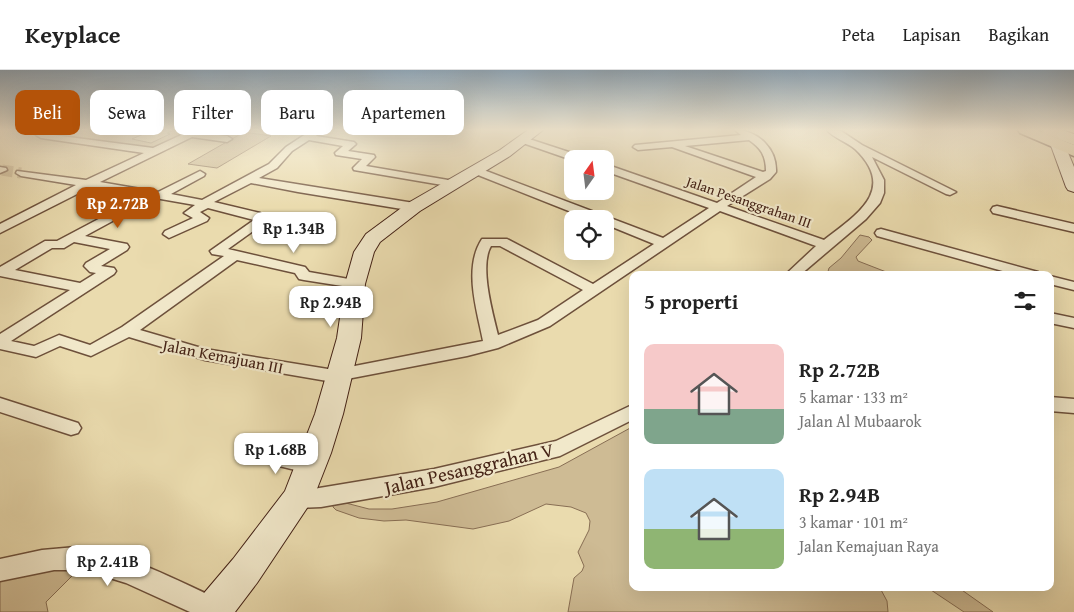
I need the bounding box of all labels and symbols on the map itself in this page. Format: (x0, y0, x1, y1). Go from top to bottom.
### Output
north arrow (564, 150, 614, 200)
street label: Jalan Pesanggrahan III (682, 171, 814, 233)
pin: Rp 2.72B (66, 186, 170, 229)
pin: Rp 1.34B (242, 212, 346, 254)
pin: Rp 2.94B (279, 286, 383, 328)
street label: Jalan Kemajuan III (159, 332, 286, 379)
pin: Rp 1.68B (224, 432, 328, 475)
street label: Jalan Pesanggrahan V (380, 435, 557, 502)
pin: Rp 2.41B (56, 544, 160, 587)

